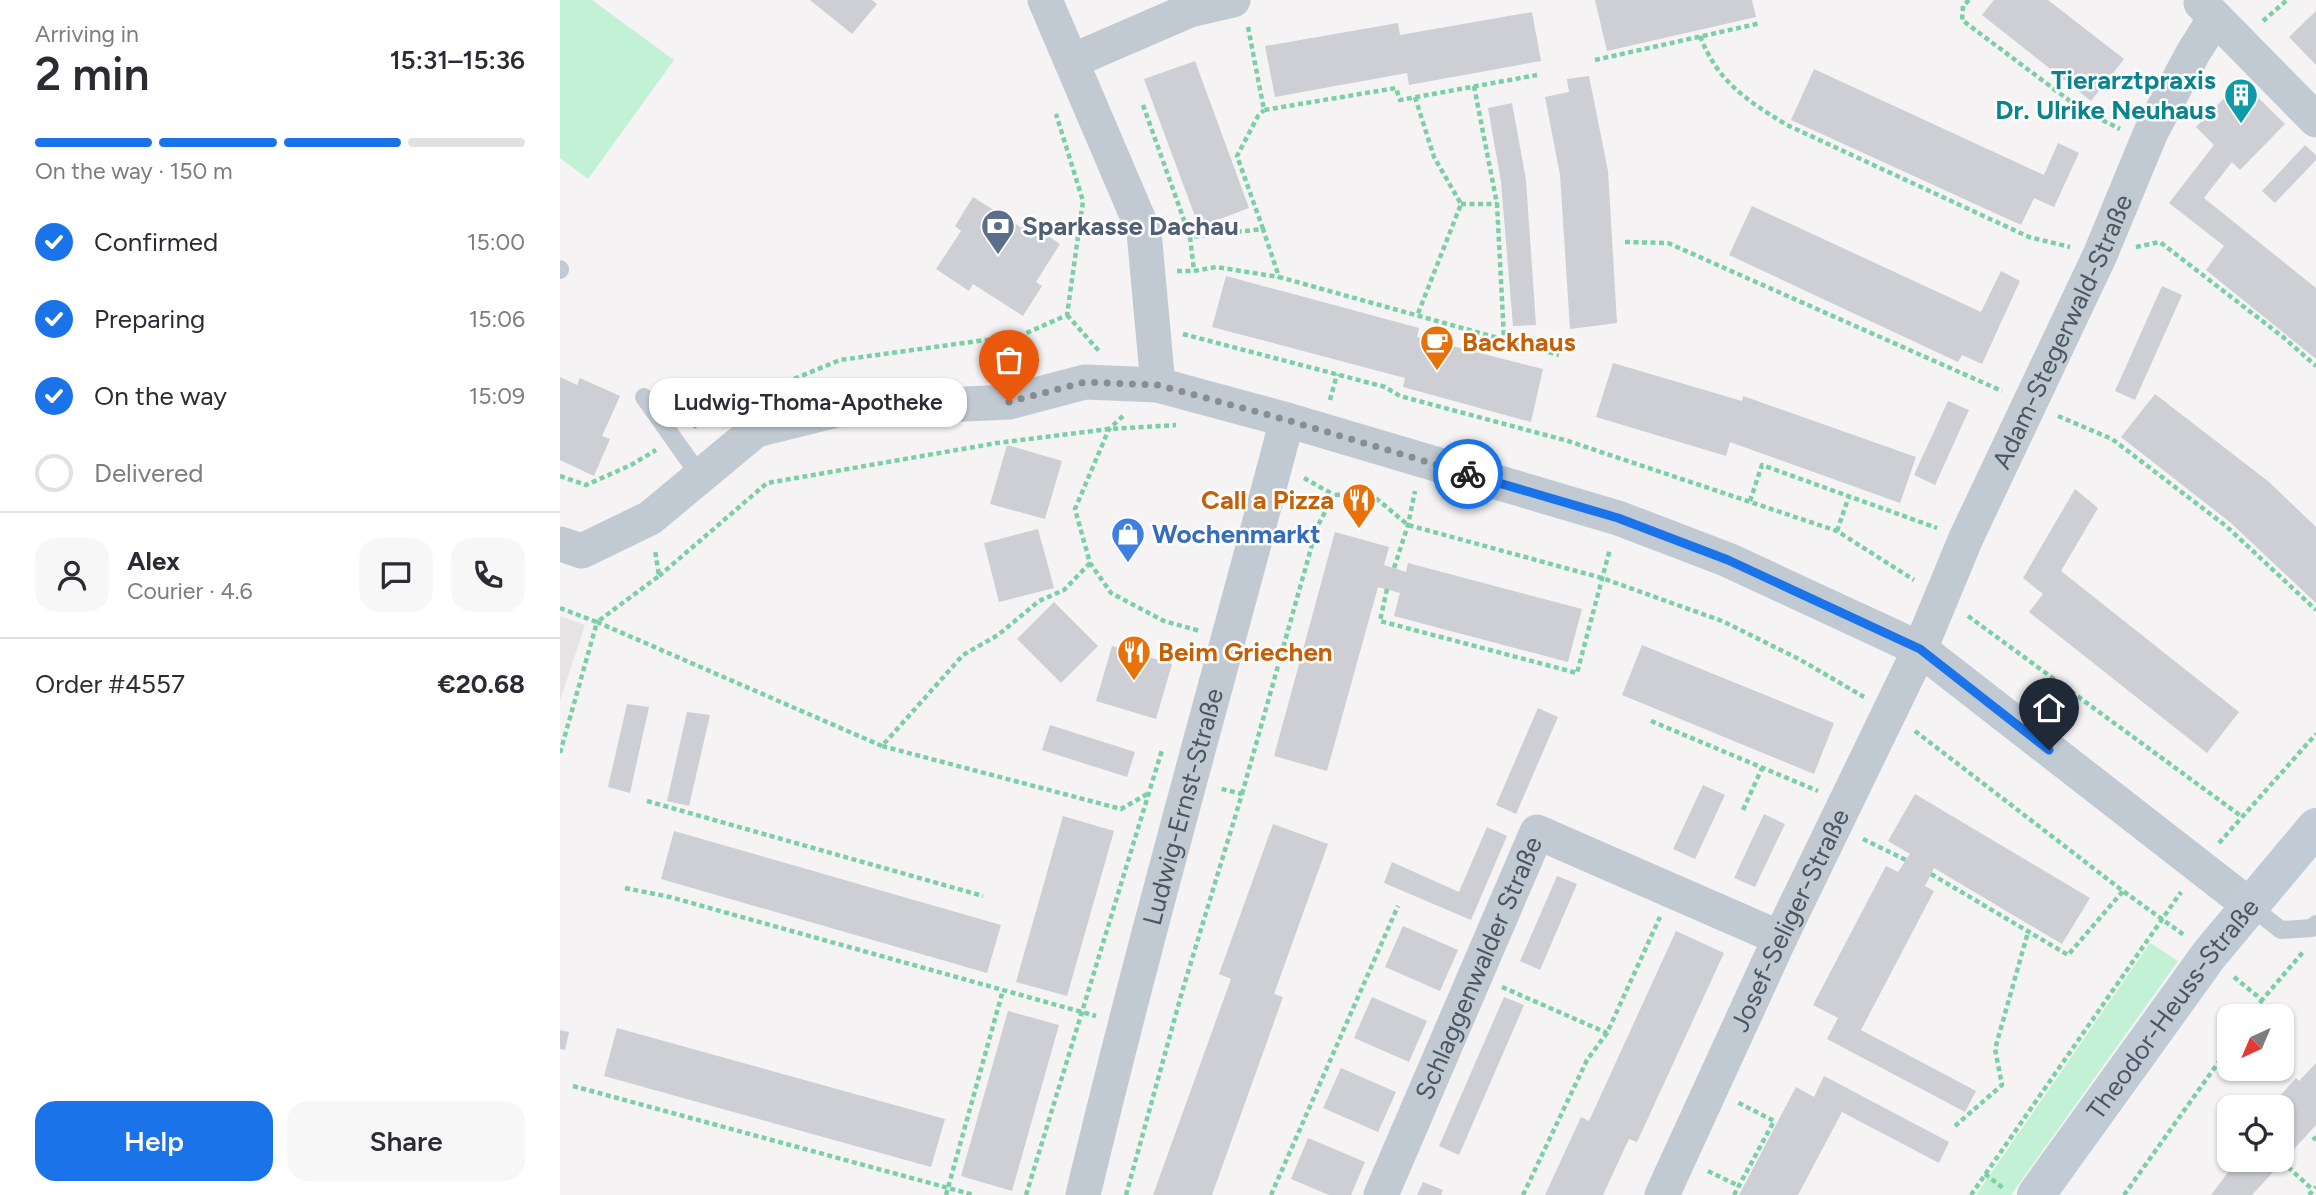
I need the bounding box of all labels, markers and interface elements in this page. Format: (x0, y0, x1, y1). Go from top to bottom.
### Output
text: Arriving in (35, 20, 139, 48)
text: 15:31–15:36 (390, 44, 525, 76)
text: 2 min (35, 46, 150, 102)
place label: Tierarztpraxis Dr. Ulrike Neuhaus (1995, 64, 2216, 126)
building icon: Tierarztpraxis Dr. Ulrike Neuhaus (2222, 76, 2260, 125)
text: On the way · 150 m (35, 157, 232, 185)
street label: Adam-Stegerwald-Straße (1985, 189, 2139, 474)
bank icon: Sparkasse Dachau (979, 207, 1017, 256)
place label: Sparkasse Dachau (1022, 210, 1239, 242)
icon: check (35, 223, 73, 261)
text: Confirmed (94, 226, 218, 258)
text: 15:00 (467, 228, 525, 256)
icon: check (35, 300, 73, 338)
text: Preparing (94, 303, 205, 335)
text: 15:06 (469, 305, 525, 333)
cafe icon: Backhaus (1418, 323, 1456, 372)
place label: Backhaus (1462, 326, 1576, 358)
pin (979, 330, 1039, 402)
icon: bag (990, 341, 1028, 379)
icon: check (35, 377, 73, 415)
callout: Ludwig-Thoma-Apotheke (648, 378, 967, 426)
text: On the way (94, 380, 227, 412)
text: 15:09 (469, 382, 525, 410)
text: Ludwig-Thoma-Apotheke (673, 388, 943, 416)
courier (1433, 439, 1503, 509)
icon: bike (1449, 455, 1487, 493)
text: Delivered (94, 457, 203, 489)
restaurant icon: Call a Pizza (1340, 481, 1378, 530)
place label: Call a Pizza (1201, 484, 1334, 516)
shop icon: Wochenmarkt (1109, 515, 1147, 564)
place label: Wochenmarkt (1152, 518, 1321, 550)
button: person (35, 538, 109, 612)
button: chat (359, 538, 433, 612)
button: phone (451, 538, 525, 612)
text: Alex (127, 545, 180, 577)
text: Courier · 4.6 (127, 577, 253, 605)
restaurant icon: Beim Griechen (1115, 633, 1153, 682)
place label: Beim Griechen (1158, 636, 1333, 668)
text: Order #4557 (35, 668, 185, 700)
text: €20.68 (438, 668, 525, 700)
pin (2019, 678, 2079, 750)
street label: Ludwig-Ernst-Straße (1136, 685, 1230, 929)
icon: home (2030, 689, 2068, 727)
street label: Josef-Seliger-Straße (1723, 803, 1856, 1037)
street label: Schlaggenwalder Straße (1408, 832, 1549, 1104)
street label: Theodor-Heuss-Straße (2080, 892, 2266, 1126)
north arrow (2217, 1004, 2294, 1082)
map controls (2217, 1004, 2294, 1172)
button: locate (2217, 1095, 2294, 1172)
button: Help (35, 1101, 273, 1181)
button: Share (287, 1101, 525, 1181)

